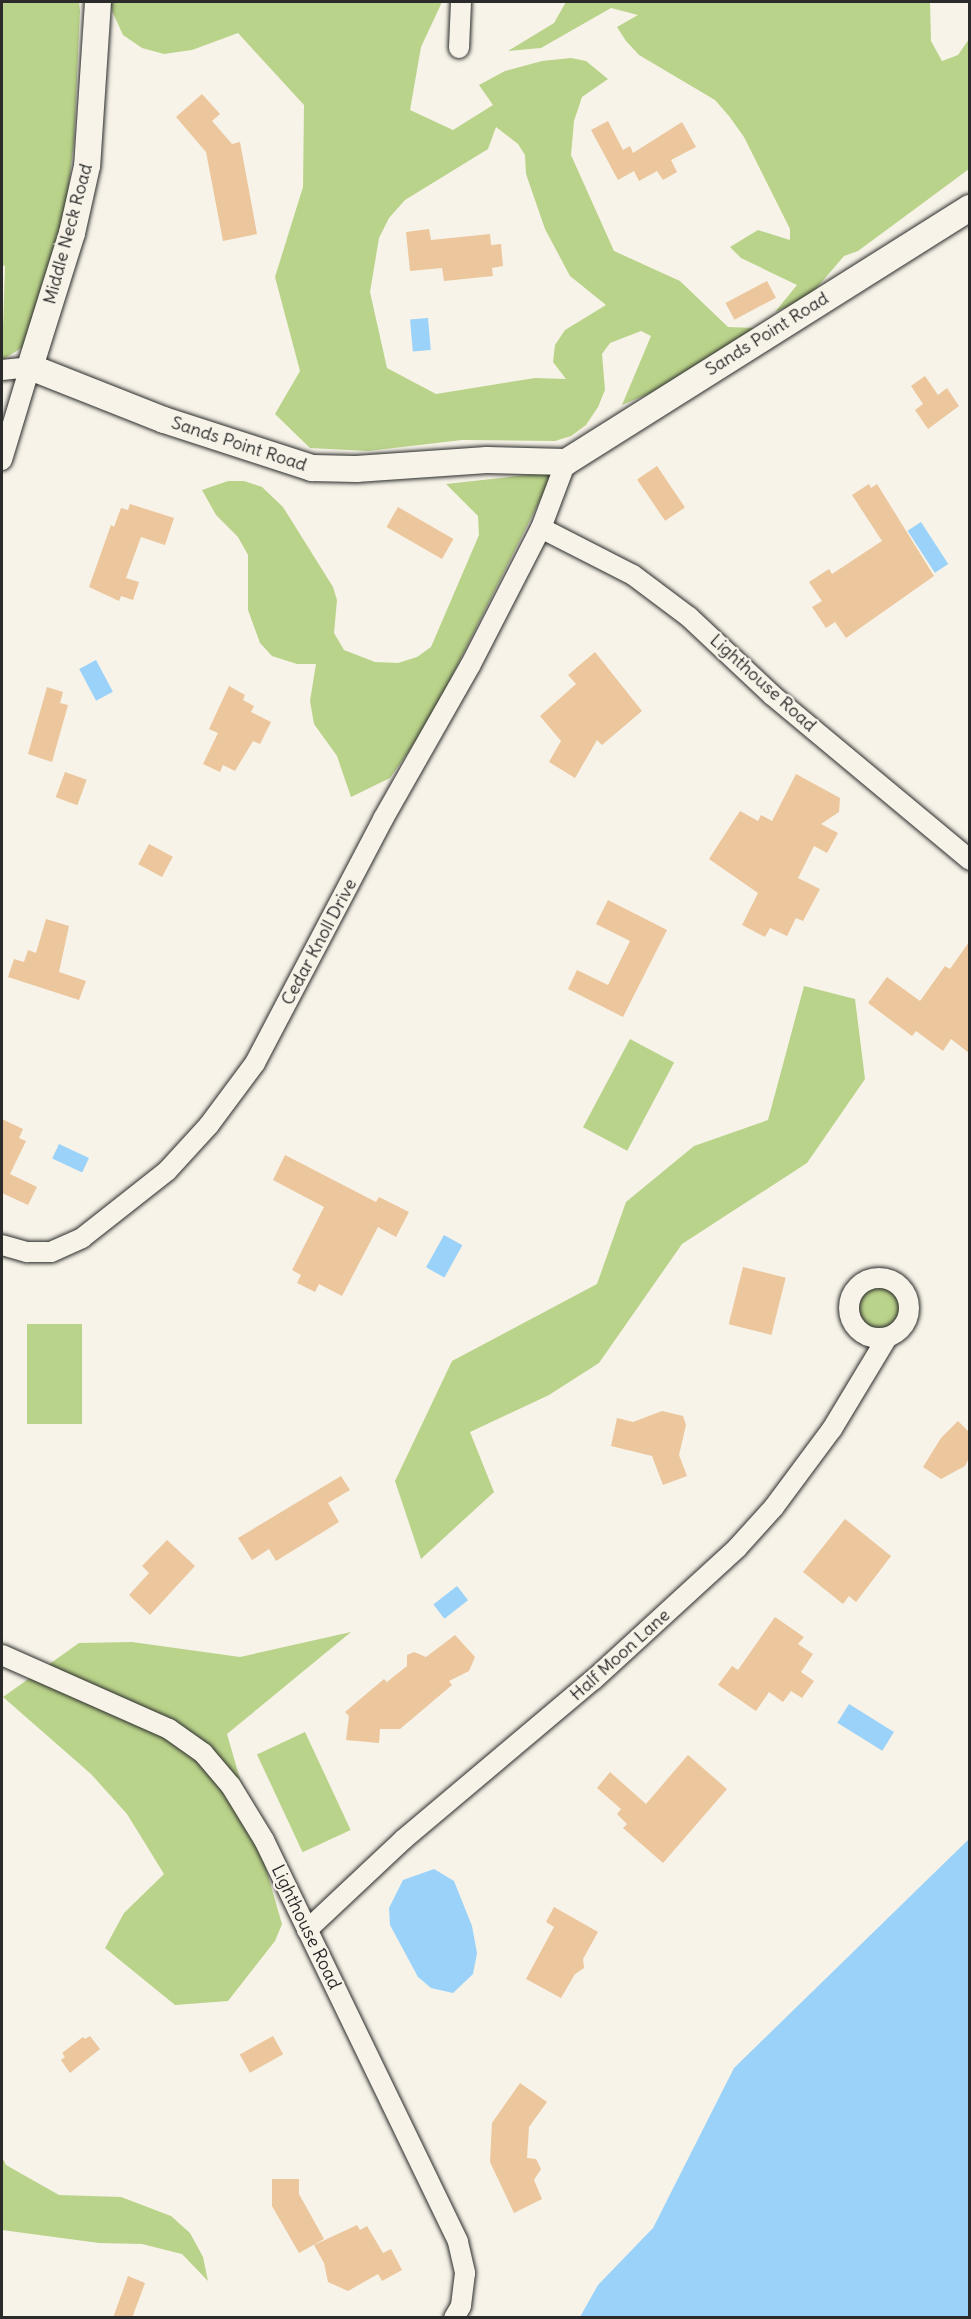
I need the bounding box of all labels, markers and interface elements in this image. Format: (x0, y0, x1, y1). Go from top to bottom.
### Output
street label: Middle Neck Road (39, 161, 97, 307)
street label: Sands Point Road (701, 287, 833, 381)
street label: Sands Point Road (169, 412, 309, 476)
street label: Lighthouse Road (705, 630, 821, 736)
street label: Cedar Knoll Drive (277, 875, 361, 1009)
street label: Half Moon Lane (566, 1605, 674, 1705)
street label: Lighthouse Road (267, 1861, 345, 1993)

